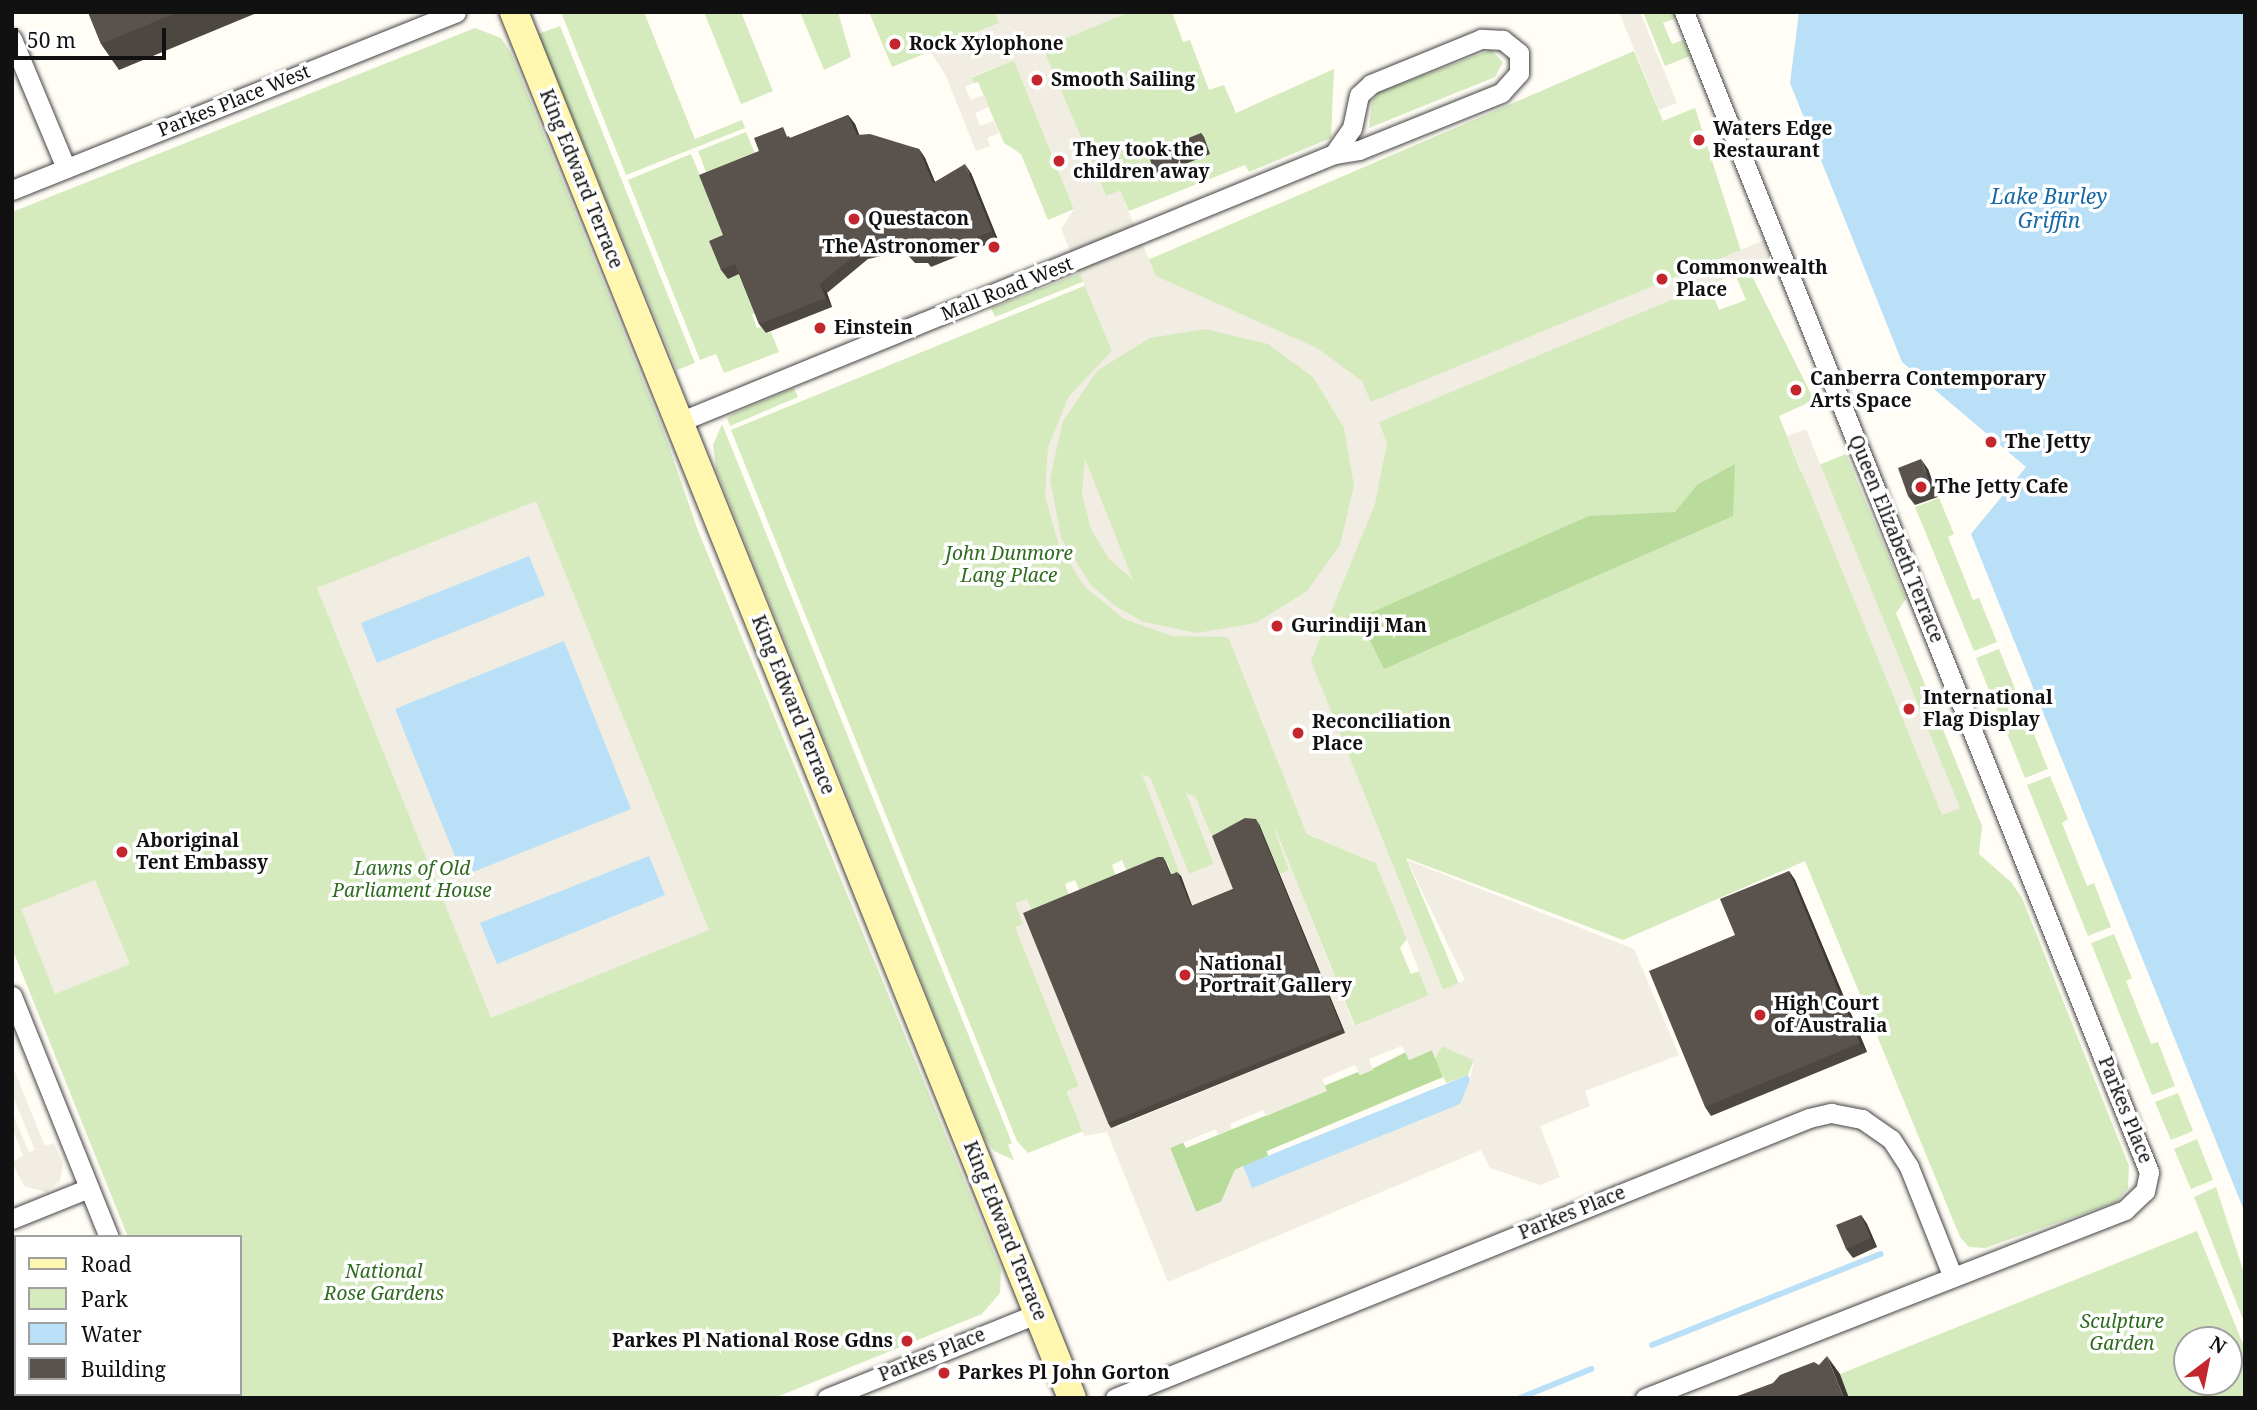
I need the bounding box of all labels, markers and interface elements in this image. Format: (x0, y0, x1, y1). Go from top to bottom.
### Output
scale bar (18, 14, 170, 58)
text: 50 m (27, 26, 76, 54)
place label: Rock Xylophone (909, 33, 1064, 55)
marker: Rock Xylophone (887, 36, 903, 52)
street label: Parkes Place West (155, 60, 313, 142)
place label: Smooth Sailing (1051, 69, 1195, 91)
marker: Smooth Sailing (1029, 72, 1045, 88)
street label: King Edward Terrace (535, 86, 627, 272)
place label: Waters Edge Restaurant (1713, 118, 1832, 162)
marker: Waters Edge Restaurant (1691, 132, 1707, 148)
place label: They took the children away (1073, 139, 1209, 183)
marker: They took the children away (1051, 153, 1067, 169)
water label: Lake Burley Griffin (1991, 183, 2107, 233)
place label: Questacon (868, 208, 969, 230)
marker: Questacon (846, 211, 862, 227)
place label: The Astronomer (822, 236, 980, 258)
marker: The Astronomer (986, 239, 1002, 255)
street label: Mall Road West (938, 252, 1076, 326)
place label: Commonwealth Place (1676, 257, 1828, 301)
marker: Commonwealth Place (1654, 271, 1670, 287)
place label: Einstein (834, 317, 913, 339)
marker: Einstein (812, 320, 828, 336)
place label: Canberra Contemporary Arts Space (1810, 368, 2046, 412)
marker: Canberra Contemporary Arts Space (1788, 382, 1804, 398)
place label: The Jetty (2005, 431, 2091, 453)
street label: Queen Elizabeth Terrace (1844, 432, 1948, 646)
marker: The Jetty (1983, 434, 1999, 450)
place label: The Jetty Cafe (1935, 476, 2068, 498)
marker: The Jetty Cafe (1913, 479, 1929, 495)
park label: John Dunmore Lang Place (945, 543, 1073, 587)
street label: King Edward Terrace (747, 612, 839, 798)
place label: Gurindiji Man (1291, 615, 1427, 637)
marker: Gurindiji Man (1269, 618, 1285, 634)
place label: International Flag Display (1923, 687, 2053, 731)
marker: International Flag Display (1901, 701, 1917, 717)
place label: Reconciliation Place (1312, 711, 1451, 755)
marker: Reconciliation Place (1290, 725, 1306, 741)
place label: Aboriginal Tent Embassy (136, 830, 268, 874)
marker: Aboriginal Tent Embassy (114, 844, 130, 860)
park label: Lawns of Old Parliament House (332, 858, 492, 902)
place label: National Portrait Gallery (1199, 953, 1352, 997)
marker: National Portrait Gallery (1177, 967, 1193, 983)
place label: High Court of Australia (1774, 993, 1888, 1037)
marker: High Court of Australia (1752, 1007, 1768, 1023)
street label: Parkes Place (2093, 1053, 2157, 1167)
street label: King Edward Terrace (959, 1138, 1051, 1324)
street label: Parkes Place (1515, 1181, 1629, 1245)
legend (14, 1235, 242, 1396)
text: Road (81, 1250, 132, 1278)
park label: National Rose Gardens (324, 1261, 444, 1305)
text: Park (81, 1285, 128, 1313)
park label: Sculpture Garden (2080, 1311, 2164, 1355)
text: Water (81, 1320, 142, 1348)
street label: Parkes Place (875, 1323, 989, 1387)
north arrow (2173, 1326, 2243, 1396)
place label: Parkes Pl National Rose Gdns (612, 1330, 893, 1352)
text: N (2205, 1330, 2231, 1360)
marker: Parkes Pl National Rose Gdns (899, 1333, 915, 1349)
text: Building (81, 1355, 166, 1383)
place label: Parkes Pl John Gorton (958, 1362, 1170, 1384)
marker: Parkes Pl John Gorton (936, 1365, 952, 1381)

